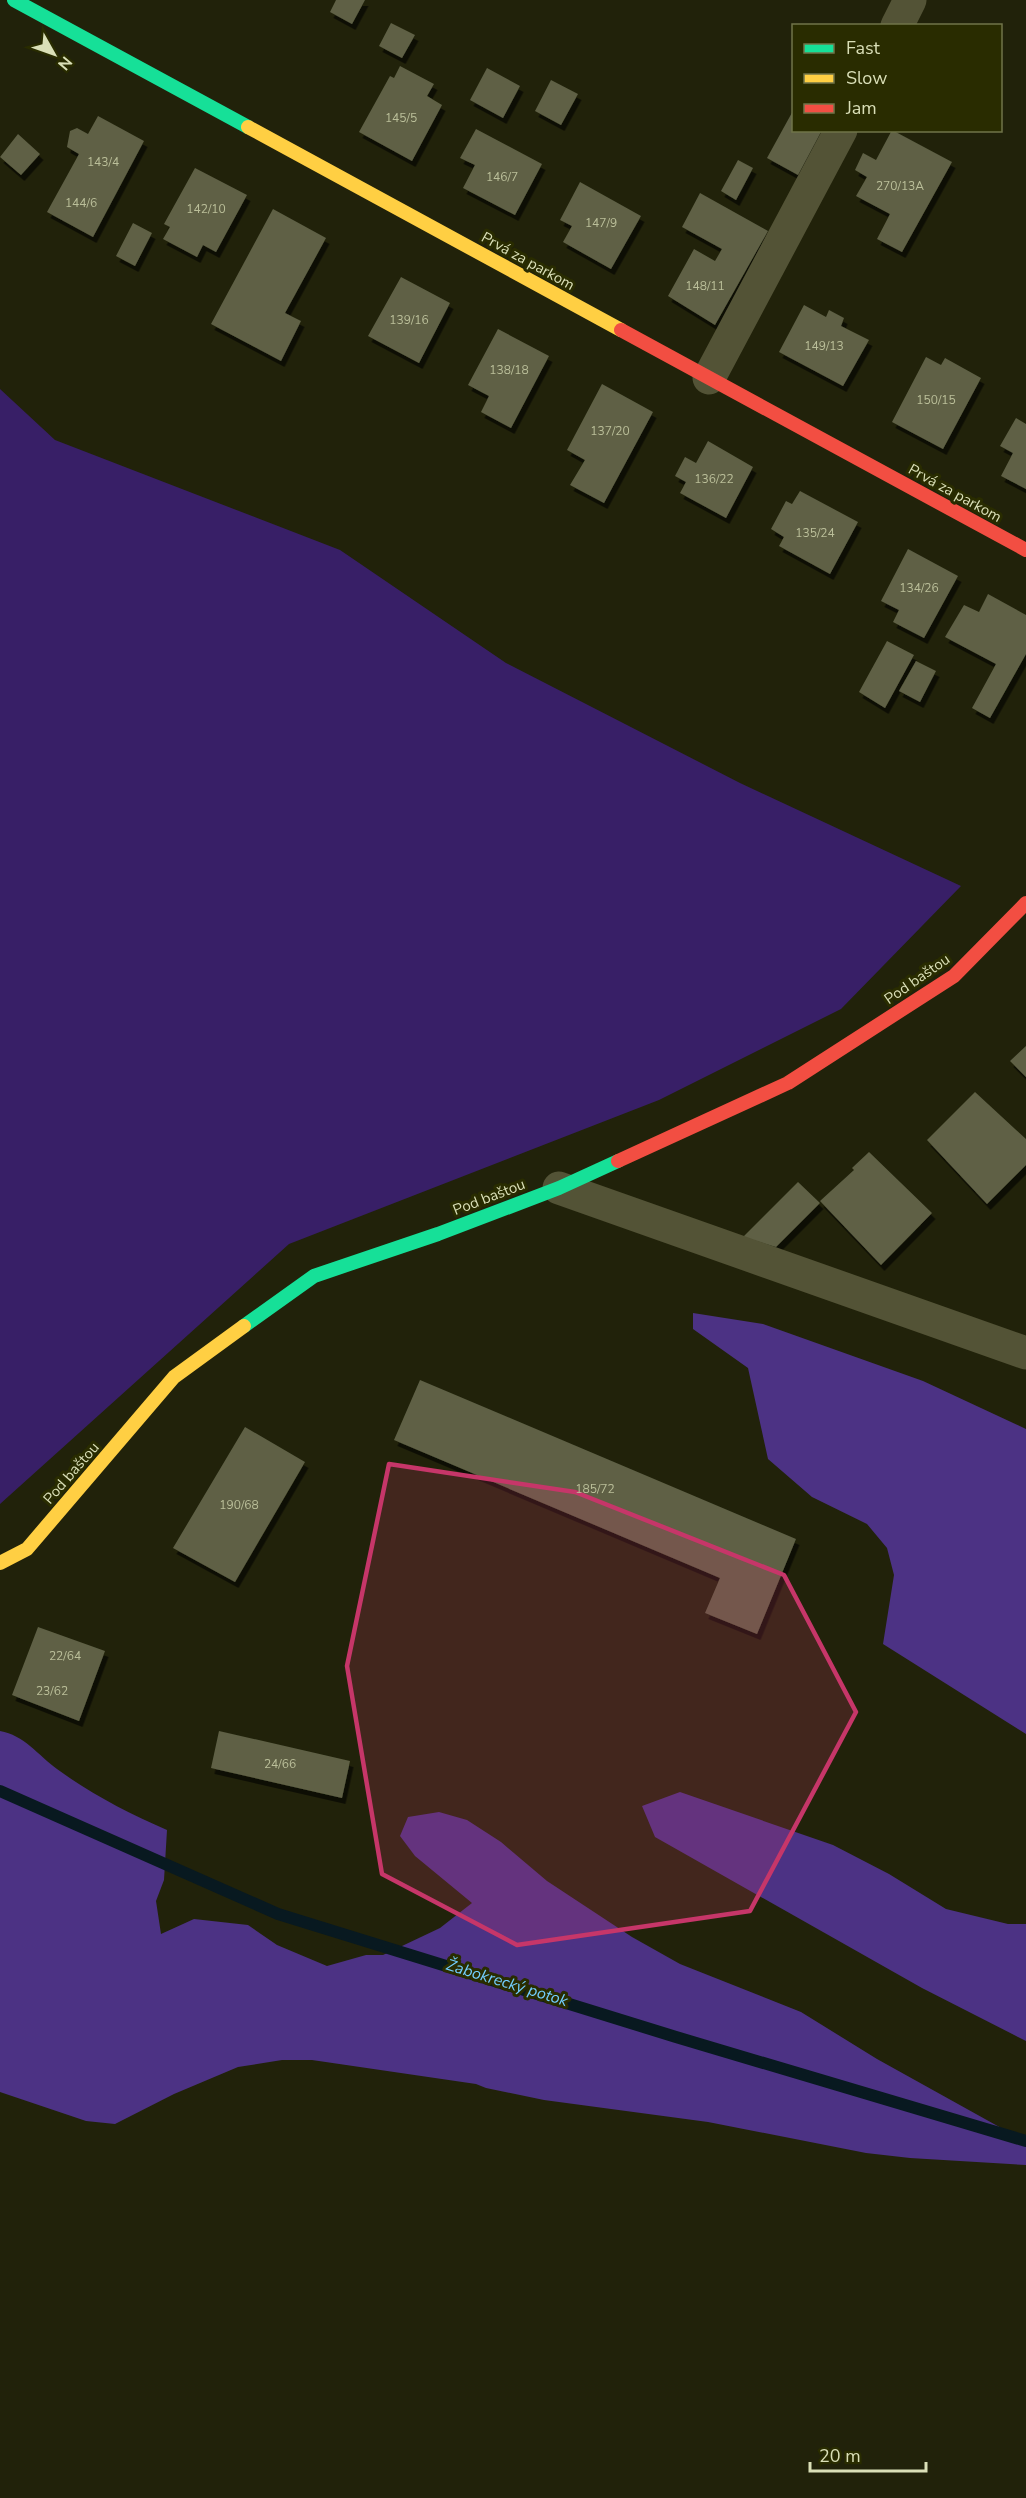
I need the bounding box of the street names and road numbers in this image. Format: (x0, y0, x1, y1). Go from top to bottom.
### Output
street label: Prvá za parkom (478, 227, 578, 295)
street label: Prvá za parkom (905, 459, 1005, 527)
street label: Pod baštou (880, 949, 954, 1009)
street label: Pod baštou (450, 1174, 528, 1220)
street label: Pod baštou (39, 1438, 103, 1508)

